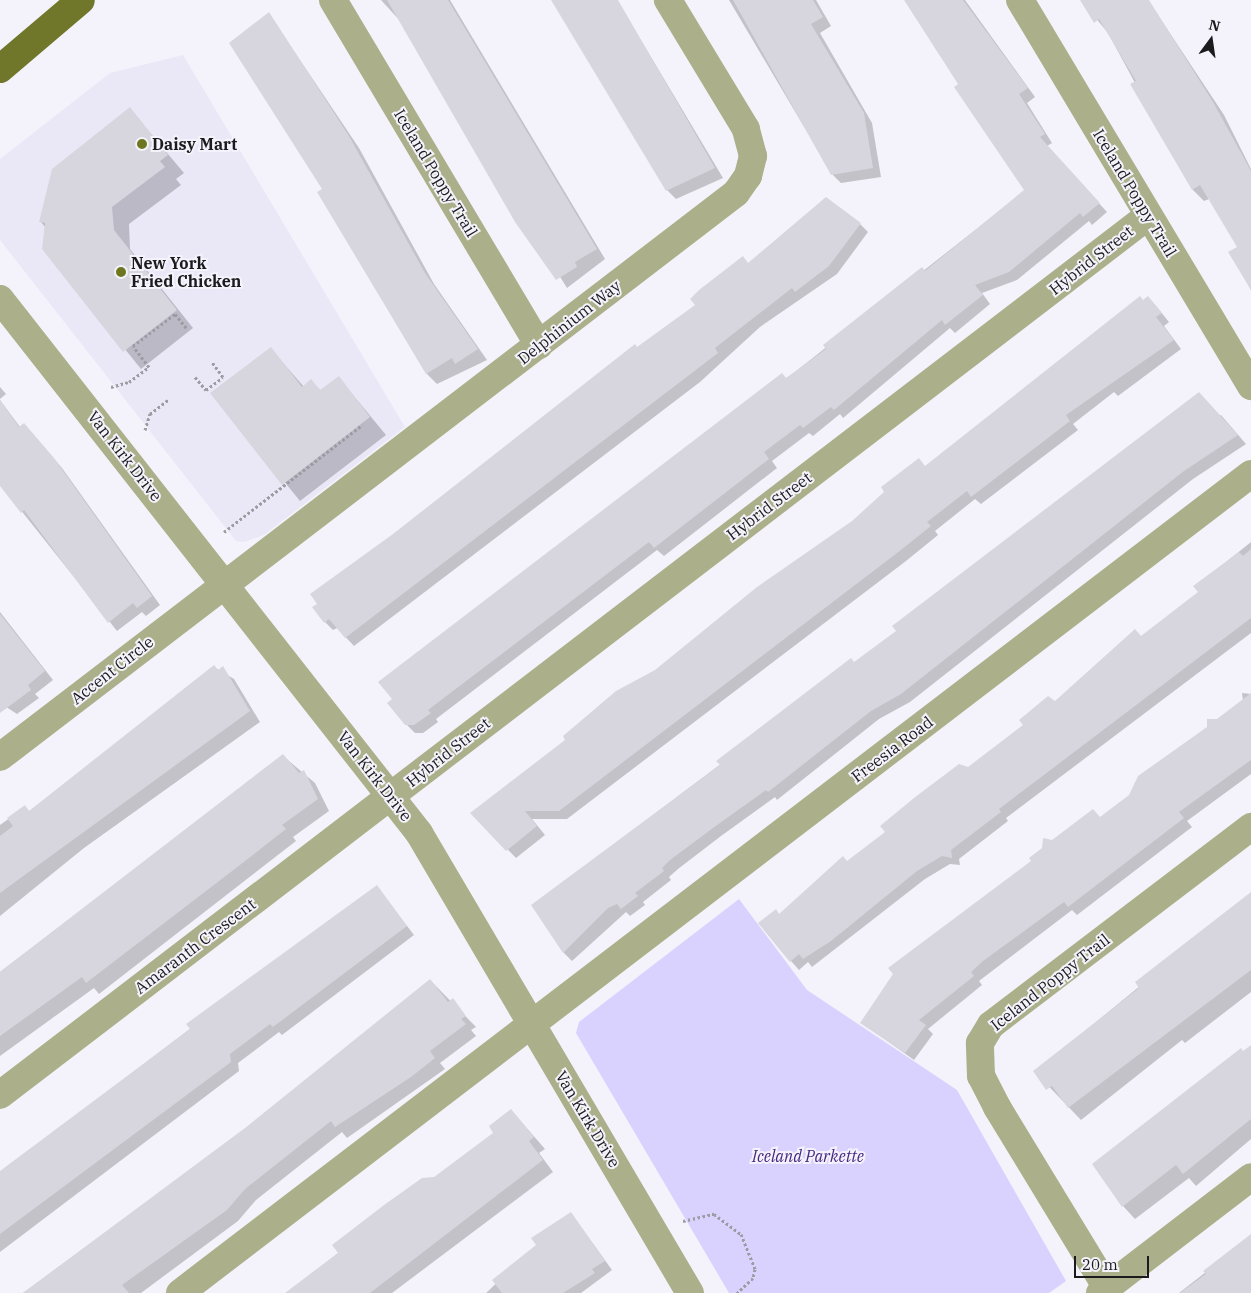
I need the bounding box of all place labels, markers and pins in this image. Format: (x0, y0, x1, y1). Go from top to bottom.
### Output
place label: Daisy Mart (152, 134, 237, 154)
marker: Daisy Mart (136, 138, 148, 150)
place label: New York Fried Chicken (131, 253, 241, 291)
marker: New York Fried Chicken (115, 266, 127, 278)

